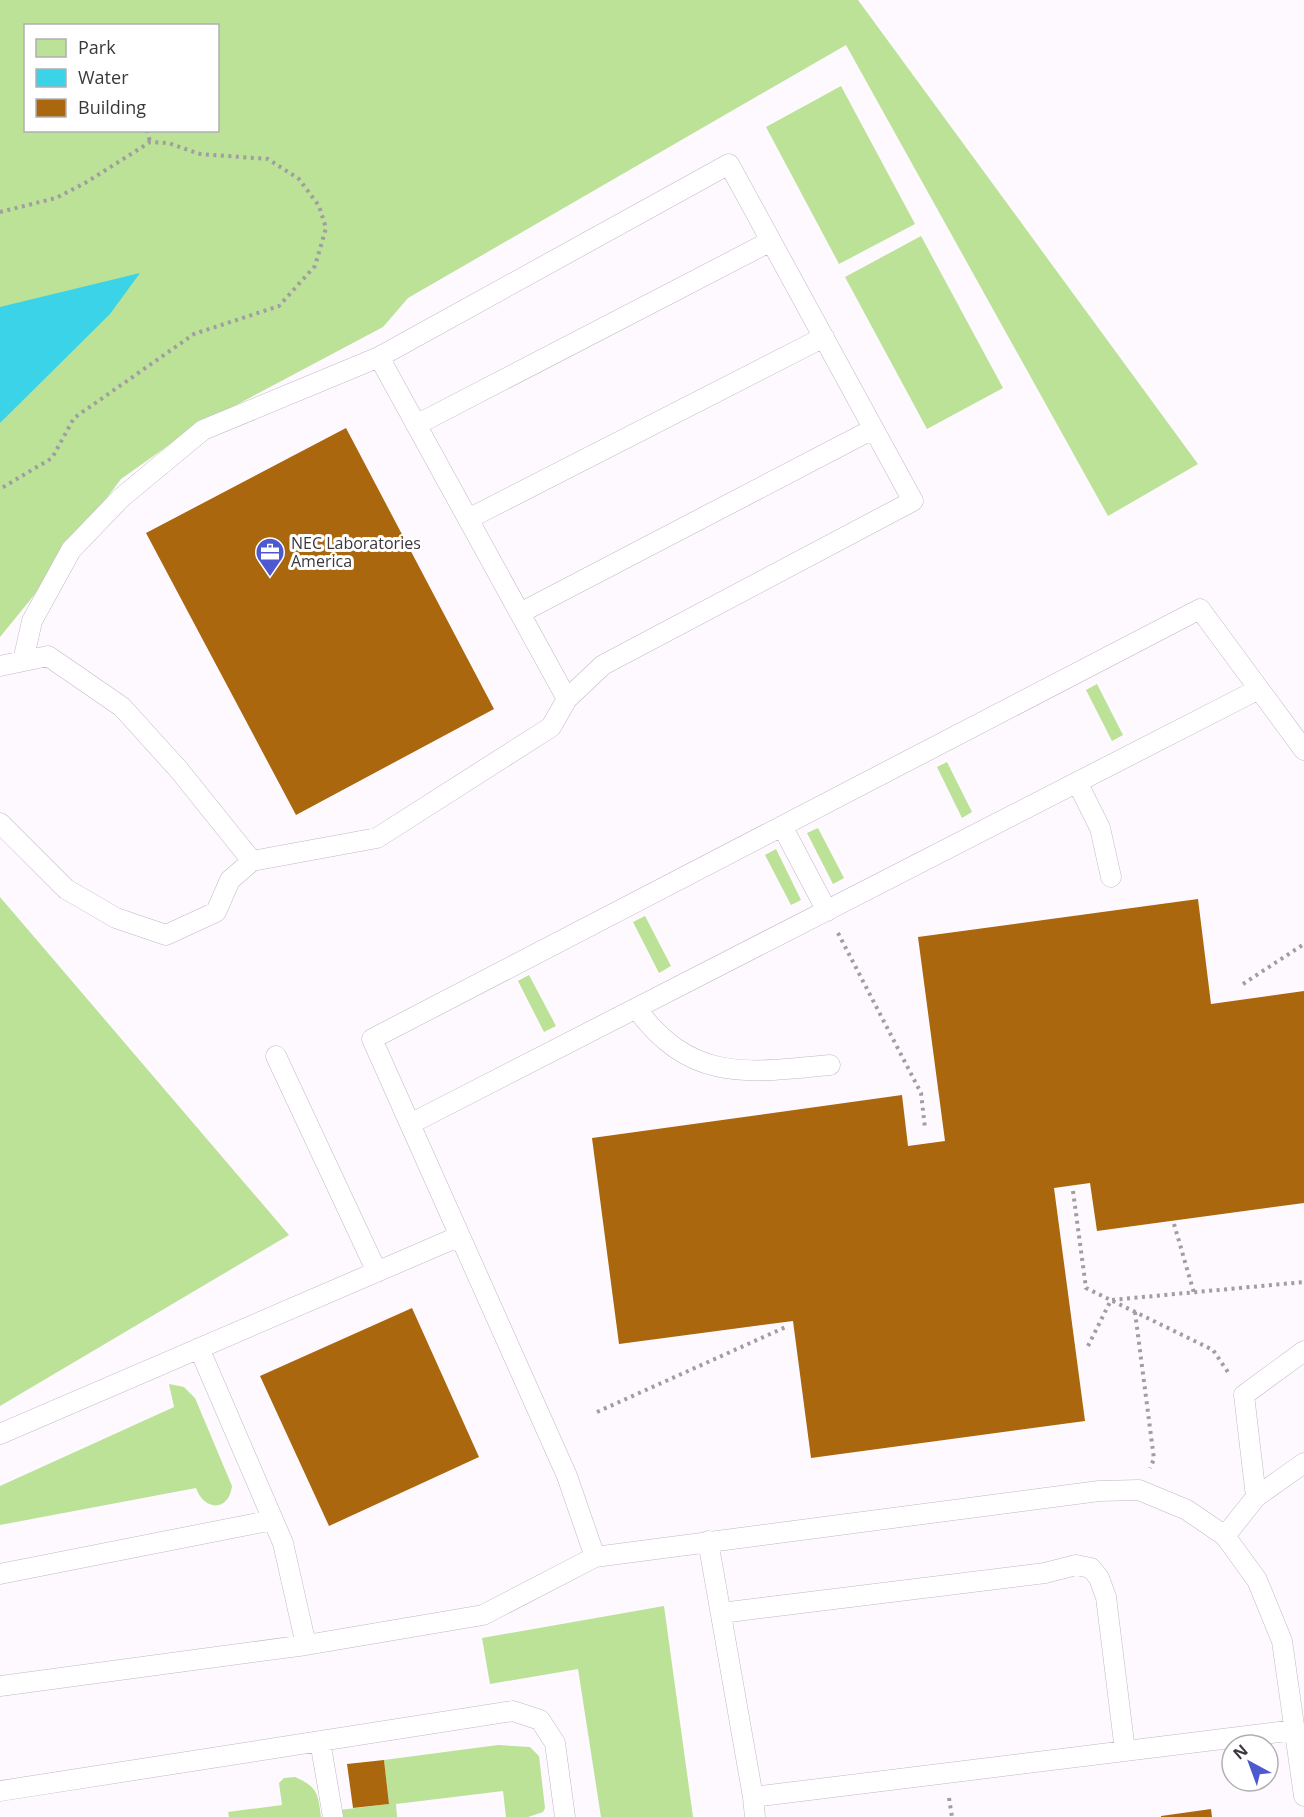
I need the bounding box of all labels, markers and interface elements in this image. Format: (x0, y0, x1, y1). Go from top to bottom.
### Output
legend (24, 24, 219, 132)
text: Park (78, 35, 116, 59)
text: Water (78, 65, 129, 89)
text: Building (78, 95, 146, 119)
place label: NEC Laboratories America (291, 532, 421, 572)
office icon: NEC Laboratories America (254, 536, 286, 578)
north arrow (1220, 1733, 1280, 1793)
text: N (1228, 1739, 1252, 1764)

